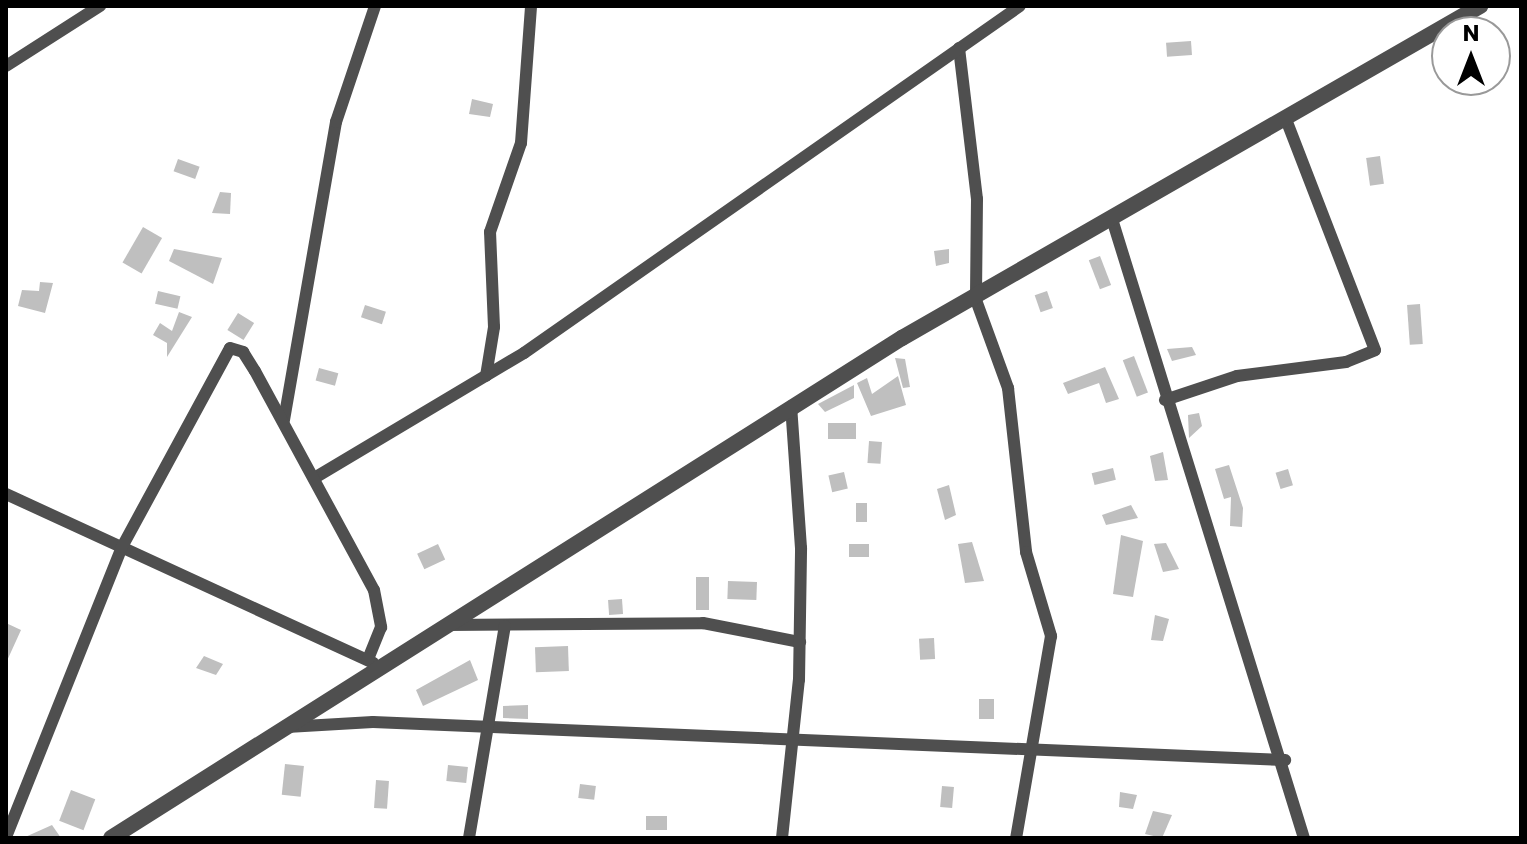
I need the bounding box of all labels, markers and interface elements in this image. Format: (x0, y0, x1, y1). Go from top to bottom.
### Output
north arrow (1431, 16, 1511, 96)
text: N (1463, 18, 1479, 49)

